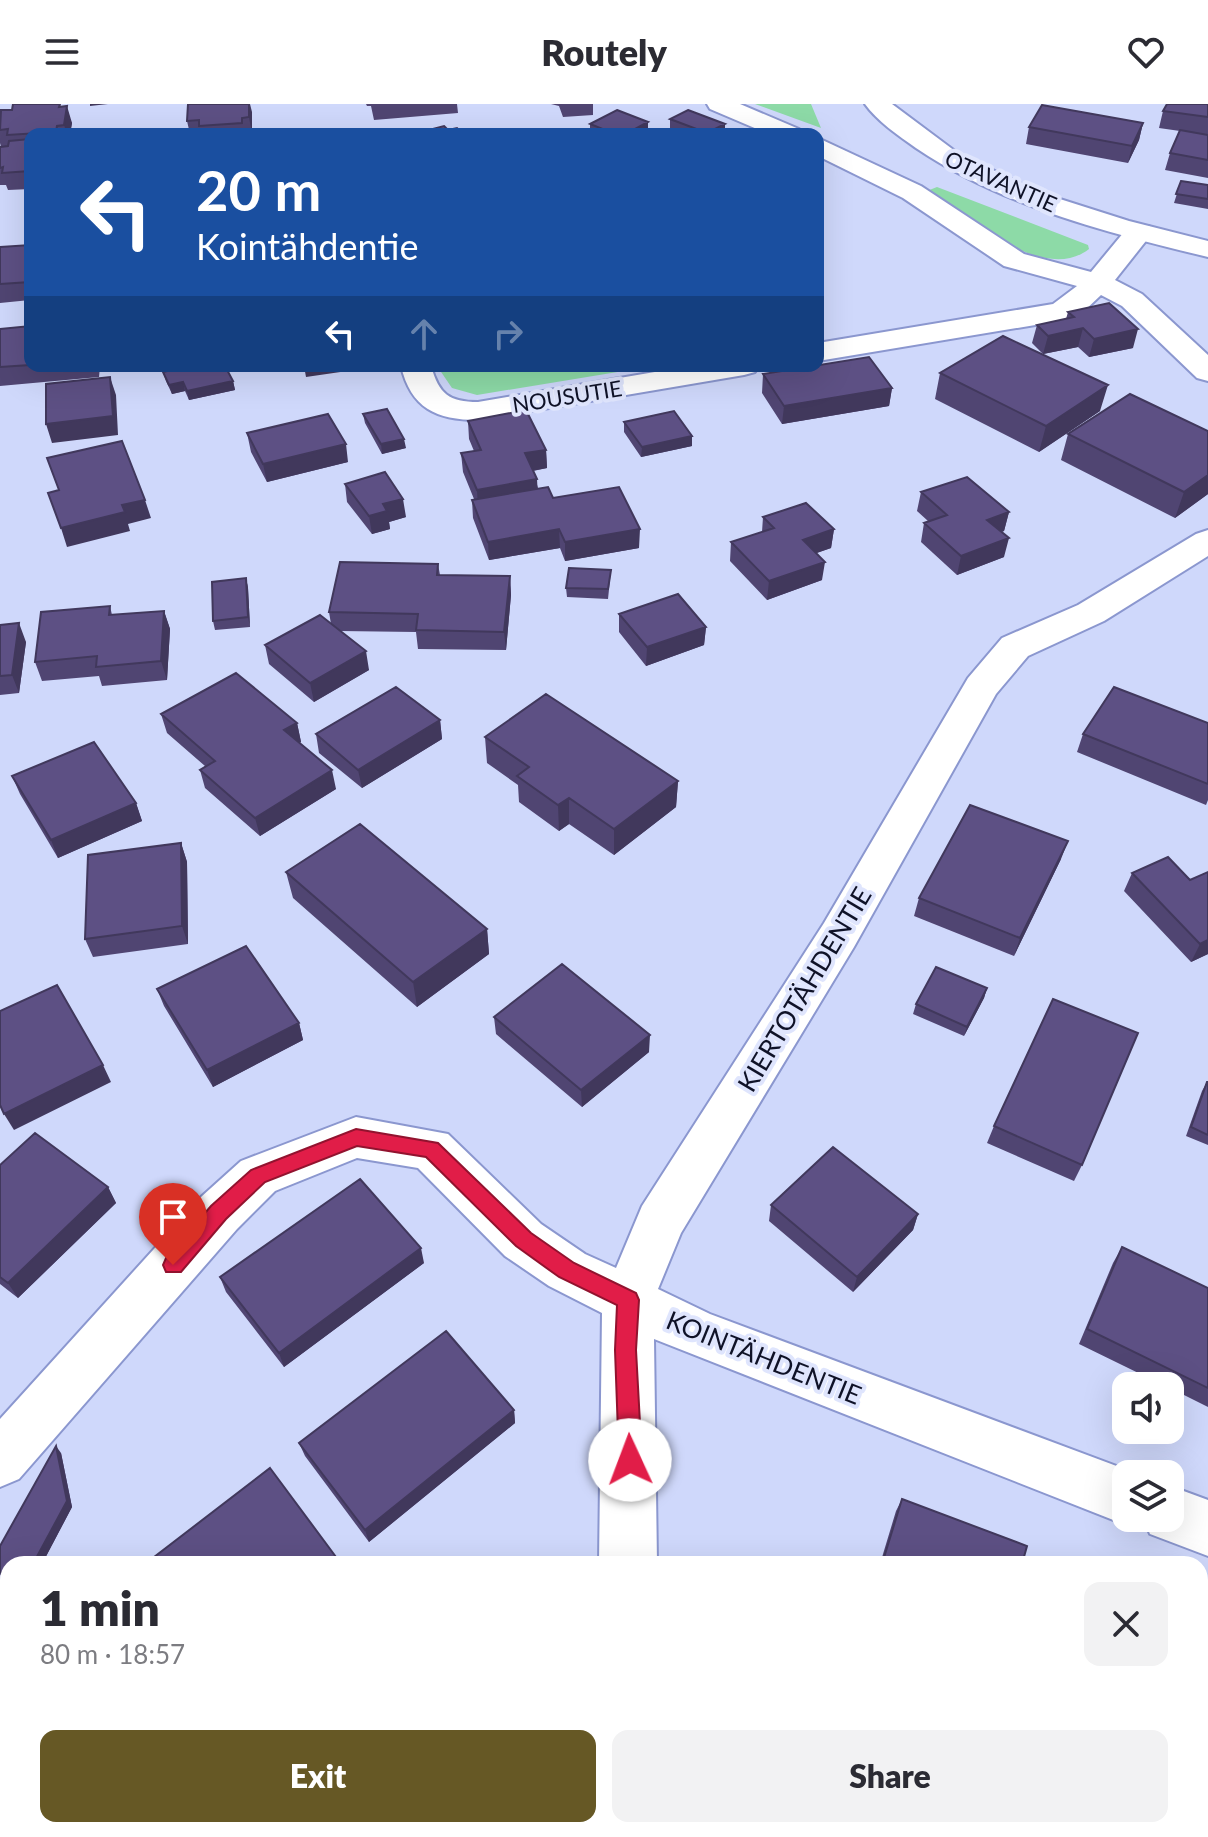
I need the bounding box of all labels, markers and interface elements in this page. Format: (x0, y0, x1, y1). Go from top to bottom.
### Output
icon: menu (40, 30, 84, 74)
text: Routely (541, 30, 667, 74)
icon: heart (1124, 30, 1168, 74)
street label: OTAVANTIE (941, 144, 1061, 218)
text: 20 m (196, 156, 321, 223)
icon: left (64, 160, 168, 264)
text: Kointähdentie (196, 224, 418, 268)
icon: left (318, 312, 362, 356)
icon: ahead (402, 312, 446, 356)
icon: right (486, 312, 530, 356)
street label: NOUSUTIE (510, 374, 624, 418)
street label: KIERTOTÄHDENTIE (730, 881, 878, 1097)
pin (139, 1183, 207, 1265)
icon: arrive (151, 1195, 195, 1239)
street label: KOINTÄHDENTIE (662, 1303, 866, 1411)
map controls (1112, 1372, 1184, 1532)
button: sound (1112, 1372, 1184, 1444)
position arrow (588, 1418, 672, 1502)
button: layers (1112, 1460, 1184, 1532)
text: 1 min (40, 1579, 160, 1636)
button: close (1084, 1582, 1168, 1666)
text: 80 m · 18:57 (40, 1638, 185, 1670)
button: Exit (40, 1730, 596, 1822)
button: Share (612, 1730, 1168, 1822)

